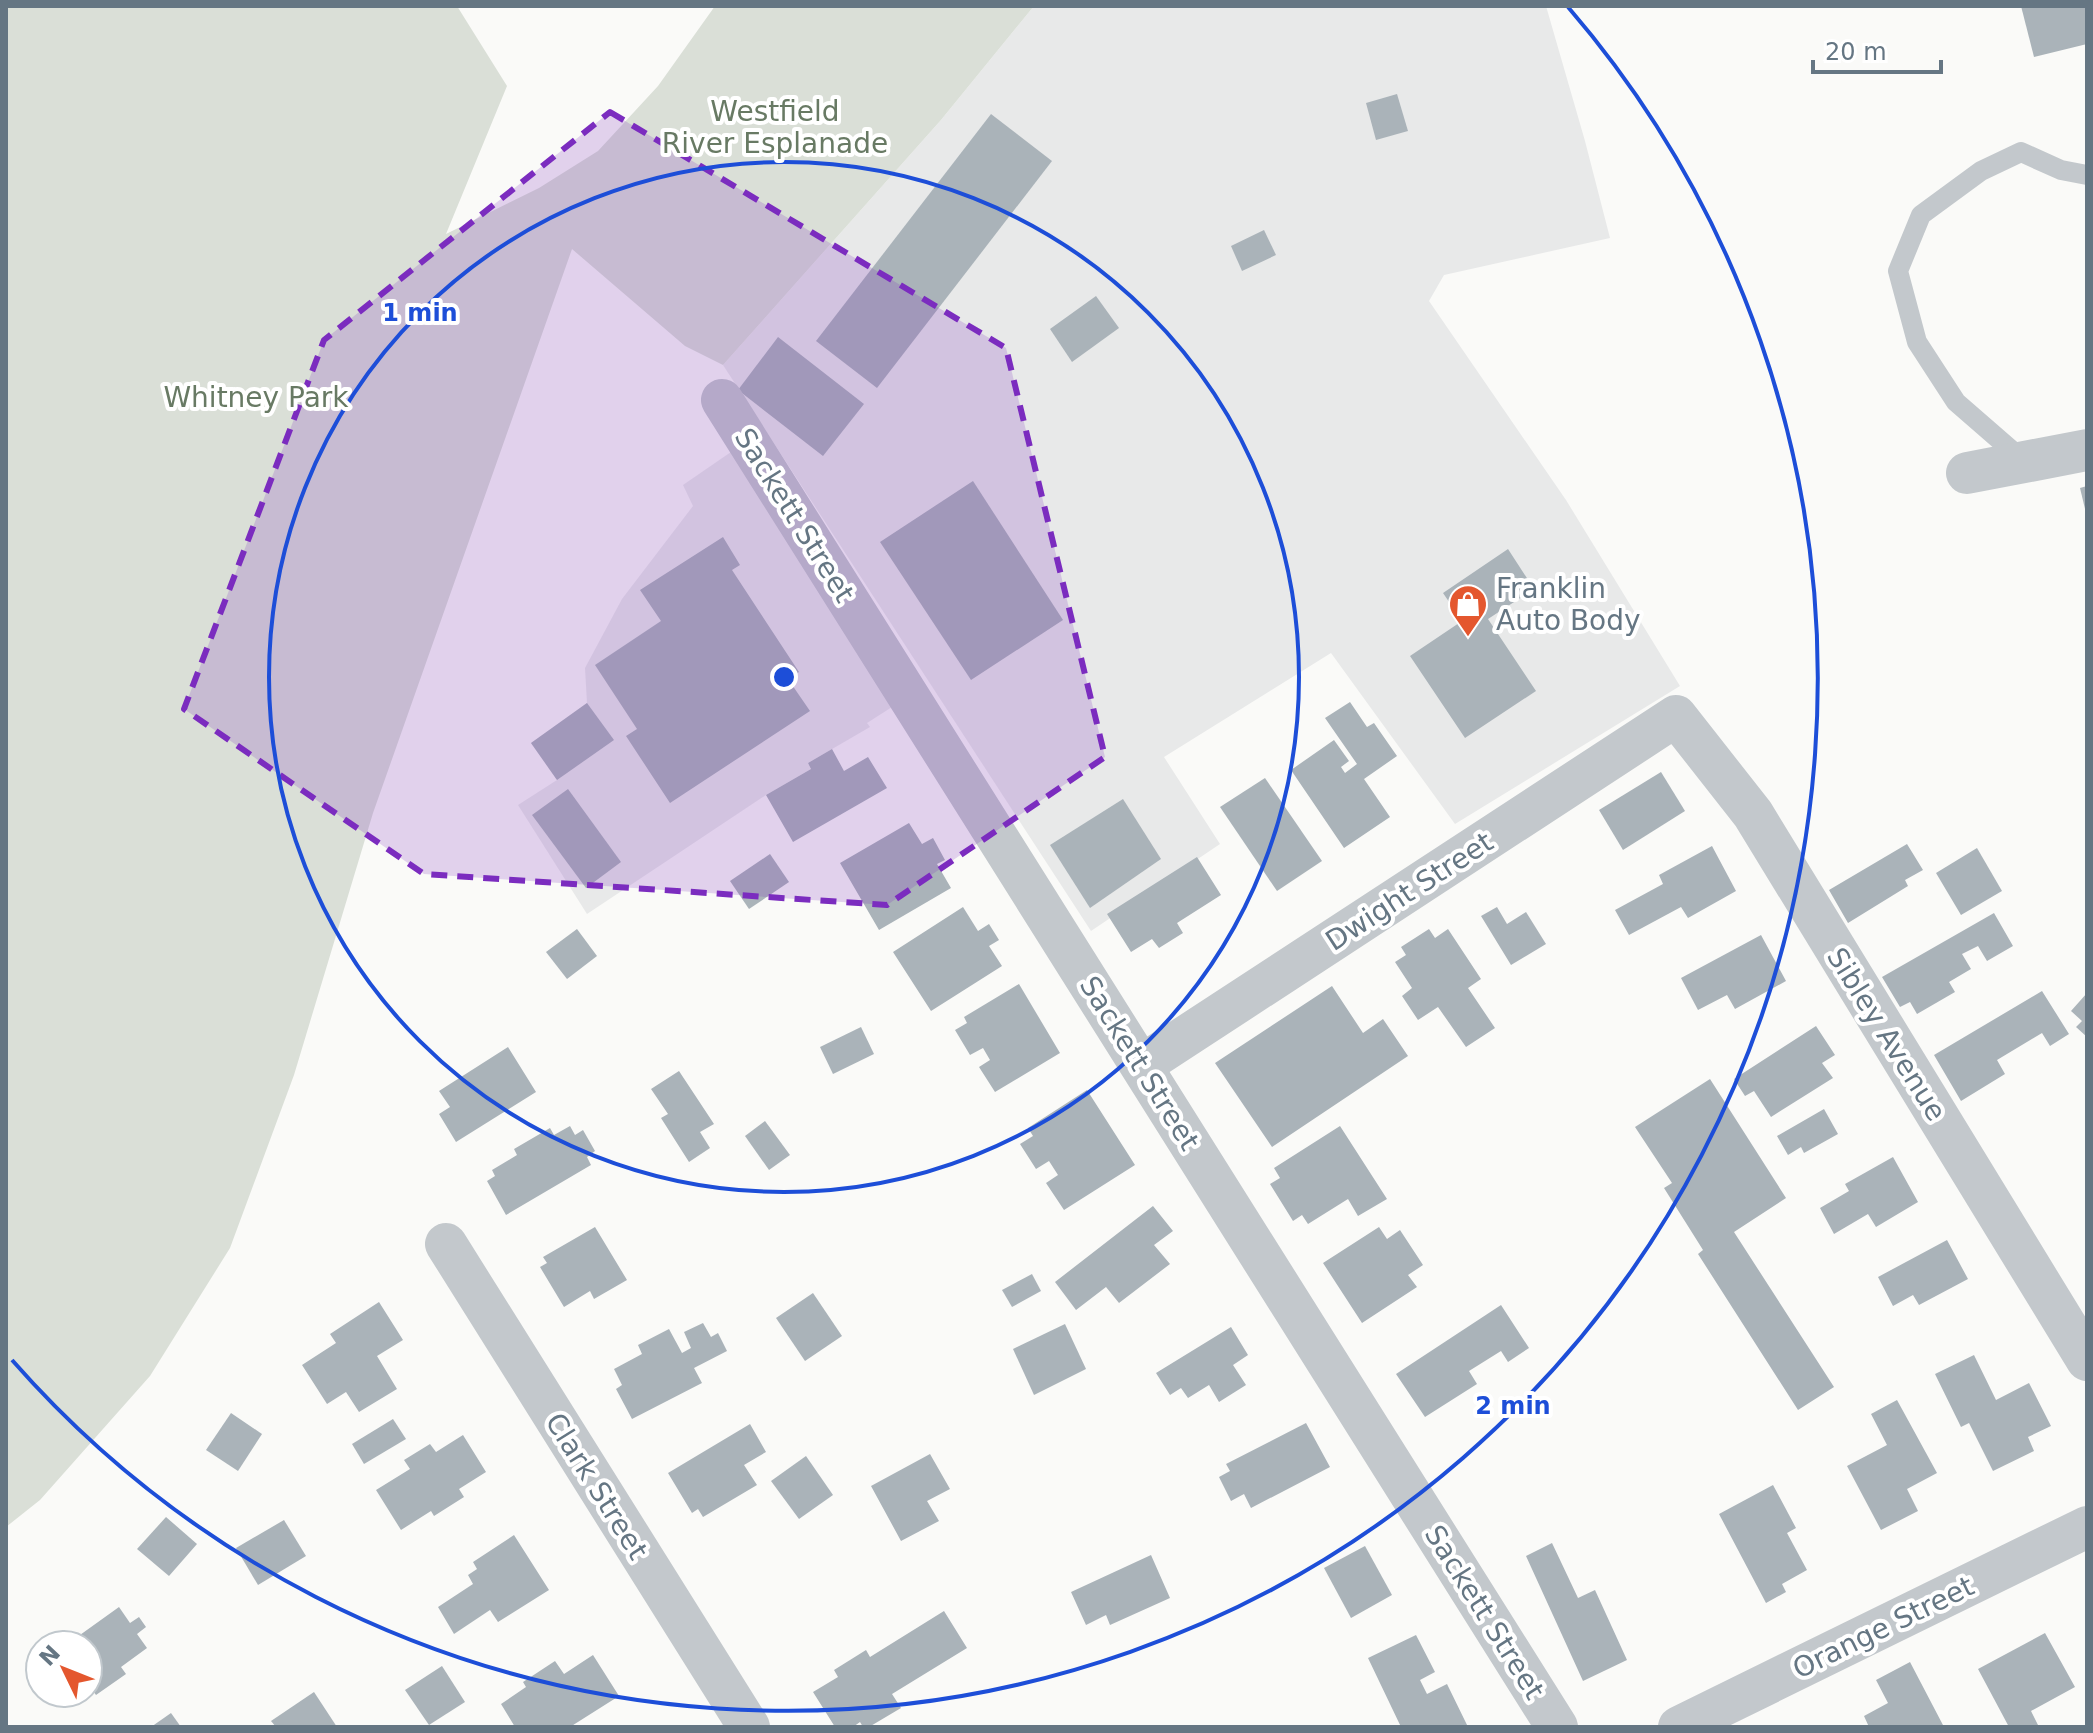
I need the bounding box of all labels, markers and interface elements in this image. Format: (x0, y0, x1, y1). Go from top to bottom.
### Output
scale bar (1813, 24, 1941, 74)
text: 20 m (1825, 38, 1887, 66)
park label: Westfield River Esplanade (662, 95, 888, 160)
text: 1 min (382, 299, 458, 327)
park label: Whitney Park (163, 381, 349, 414)
street label: Sackett Street (728, 422, 861, 608)
place label: Franklin Auto Body (1496, 572, 1641, 637)
shop icon: Franklin Auto Body (1447, 583, 1489, 638)
centre of rings (770, 663, 798, 691)
street label: Dwight Street (1319, 825, 1499, 958)
street label: Sibley Avenue (1820, 942, 1953, 1127)
street label: Sackett Street (1073, 970, 1206, 1156)
text: 2 min (1475, 1392, 1551, 1420)
street label: Clark Street (539, 1407, 655, 1565)
street label: Sackett Street (1418, 1519, 1551, 1705)
street label: Orange Street (1787, 1569, 1979, 1686)
north arrow (24, 1629, 104, 1709)
text: N (34, 1640, 65, 1671)

